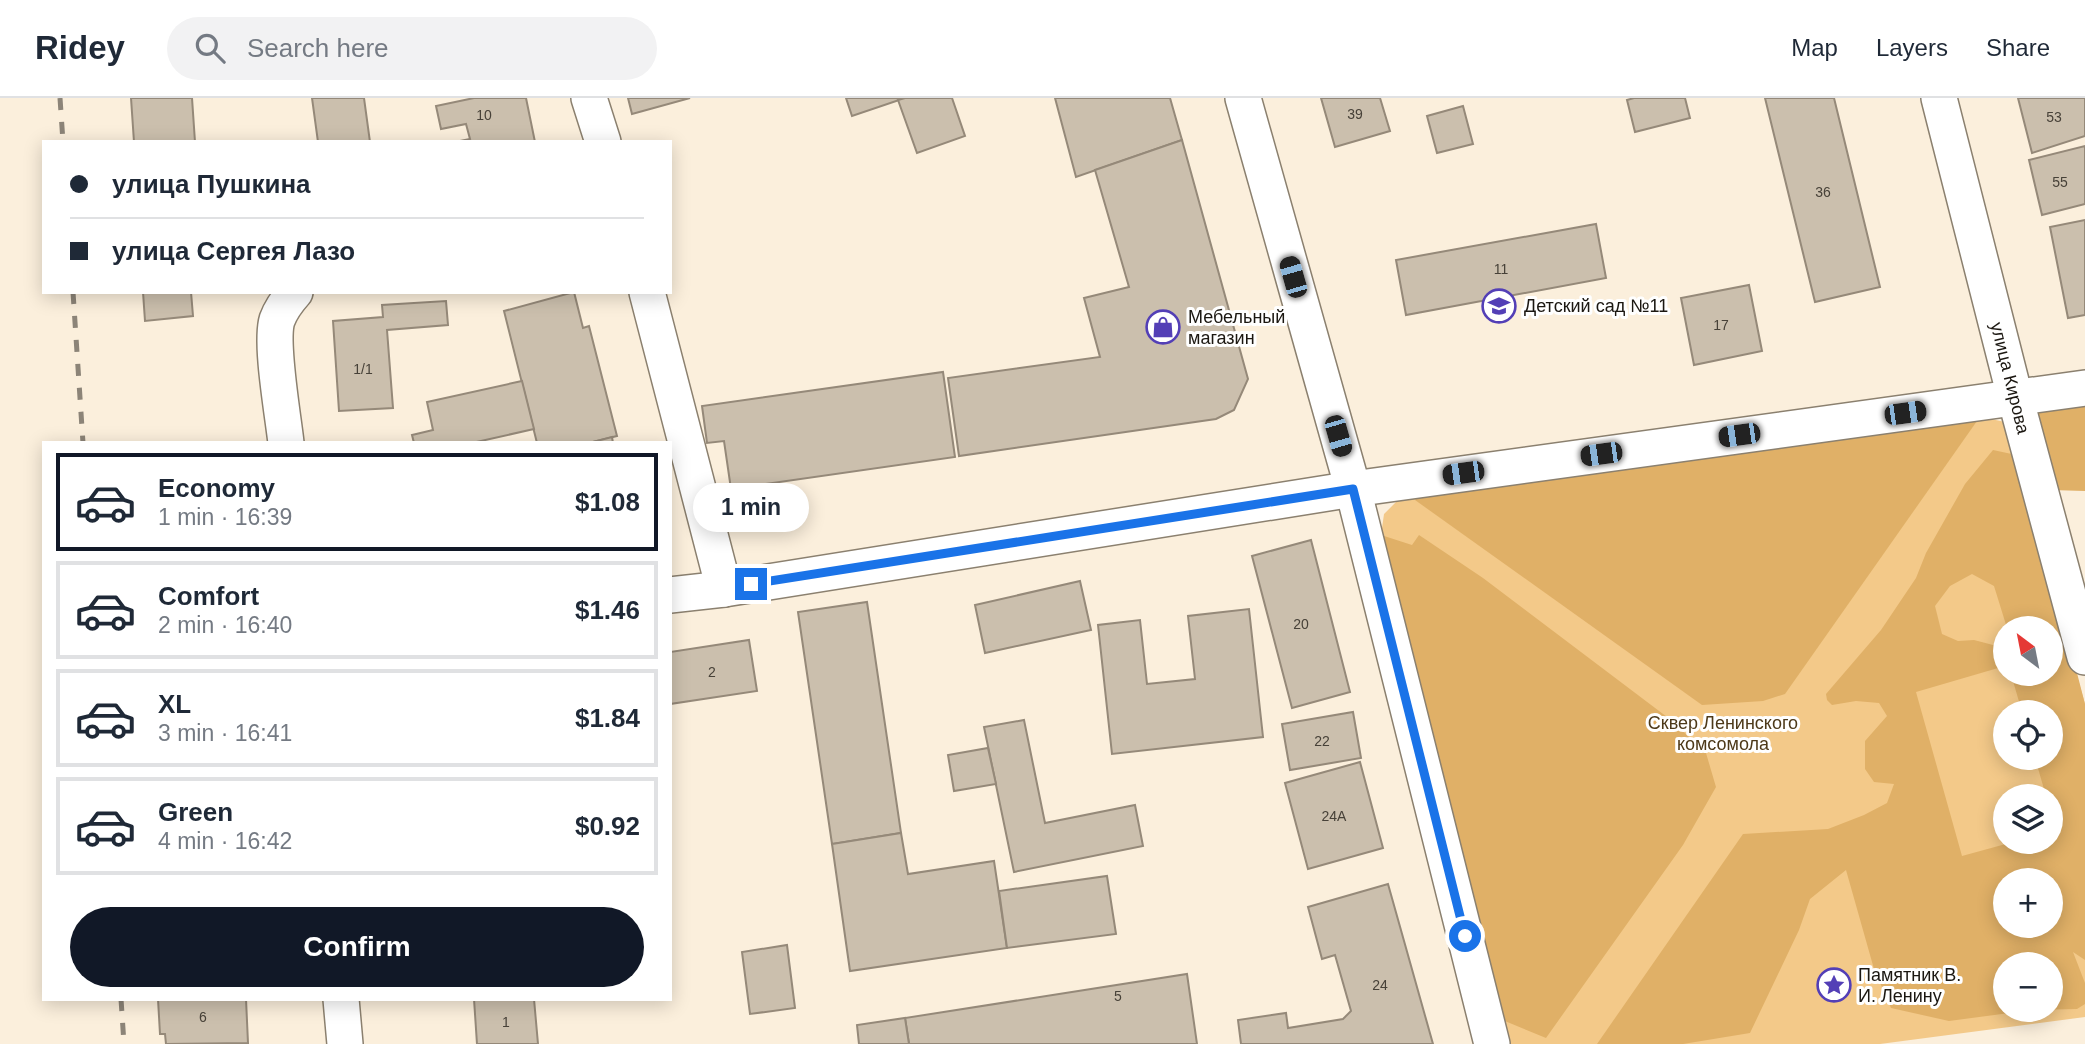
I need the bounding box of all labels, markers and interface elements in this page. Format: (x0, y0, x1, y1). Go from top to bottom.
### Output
search box (167, 17, 657, 80)
text: Ridey (35, 29, 125, 66)
icon: search (191, 29, 229, 67)
text: Search here (247, 33, 389, 63)
text: Map (1791, 34, 1838, 61)
text: Layers (1876, 34, 1948, 61)
text: Share (1986, 34, 2050, 61)
house number: 39 (1347, 106, 1363, 122)
house number: 10 (476, 107, 492, 123)
house number: 53 (2046, 109, 2062, 125)
text: улица Пушкина (112, 169, 311, 199)
house number: 55 (2052, 174, 2068, 190)
house number: 36 (1815, 184, 1831, 200)
text: улица Сергея Лазо (112, 236, 355, 266)
car (1278, 254, 1309, 300)
house number: 11 (1494, 261, 1508, 277)
school or university icon: Детский сад №11 (1480, 287, 1518, 325)
place label: Детский сад №11 (1524, 296, 1668, 316)
place label: Мебельный магазин (1188, 307, 1285, 348)
shop icon: Мебельный магазин (1144, 308, 1182, 346)
house number: 17 (1713, 317, 1729, 333)
street label: улица Кирова (1986, 320, 2034, 437)
house number: 1/1 (353, 361, 373, 377)
car (1883, 400, 1928, 426)
car (1323, 413, 1354, 459)
car (1717, 422, 1762, 448)
car (1579, 441, 1624, 467)
car (1441, 460, 1486, 486)
icon: car (74, 471, 137, 534)
text: Economy (158, 473, 275, 503)
callout: 1 min (693, 482, 809, 532)
text: $1.08 (575, 487, 640, 517)
text: 1 min (721, 494, 781, 520)
text: 1 min · 16:39 (158, 504, 292, 530)
route end (735, 568, 767, 600)
icon: car (74, 579, 137, 642)
text: Comfort (158, 581, 259, 611)
text: $1.46 (575, 595, 640, 625)
text: 2 min · 16:40 (158, 612, 292, 638)
house number: 20 (1293, 616, 1309, 632)
north arrow (1993, 616, 2063, 686)
map controls (1993, 616, 2063, 1022)
house number: 2 (708, 664, 716, 680)
icon: car (74, 687, 137, 750)
text: XL (158, 689, 191, 719)
button: locate (1993, 700, 2063, 770)
text: $1.84 (575, 703, 640, 733)
park label: Сквер Ленинского комсомола (1648, 713, 1798, 754)
text: 3 min · 16:41 (158, 720, 292, 746)
house number: 22 (1314, 733, 1330, 749)
button: layers (1993, 784, 2063, 854)
icon: car (74, 795, 137, 858)
text: Green (158, 797, 233, 827)
house number: 24А (1322, 808, 1347, 824)
text: $0.92 (575, 811, 640, 841)
text: 4 min · 16:42 (158, 828, 292, 854)
button: + (1993, 868, 2063, 938)
button: Confirm (70, 907, 644, 987)
route start (1449, 920, 1481, 952)
button: − (1993, 952, 2063, 1022)
place label: Памятник В. И. Ленину (1858, 965, 1961, 1006)
place icon: Памятник В. И. Ленину (1815, 966, 1853, 1004)
house number: 24 (1372, 977, 1388, 993)
house number: 5 (1114, 988, 1122, 1004)
house number: 6 (199, 1009, 207, 1025)
house number: 1 (502, 1014, 510, 1030)

